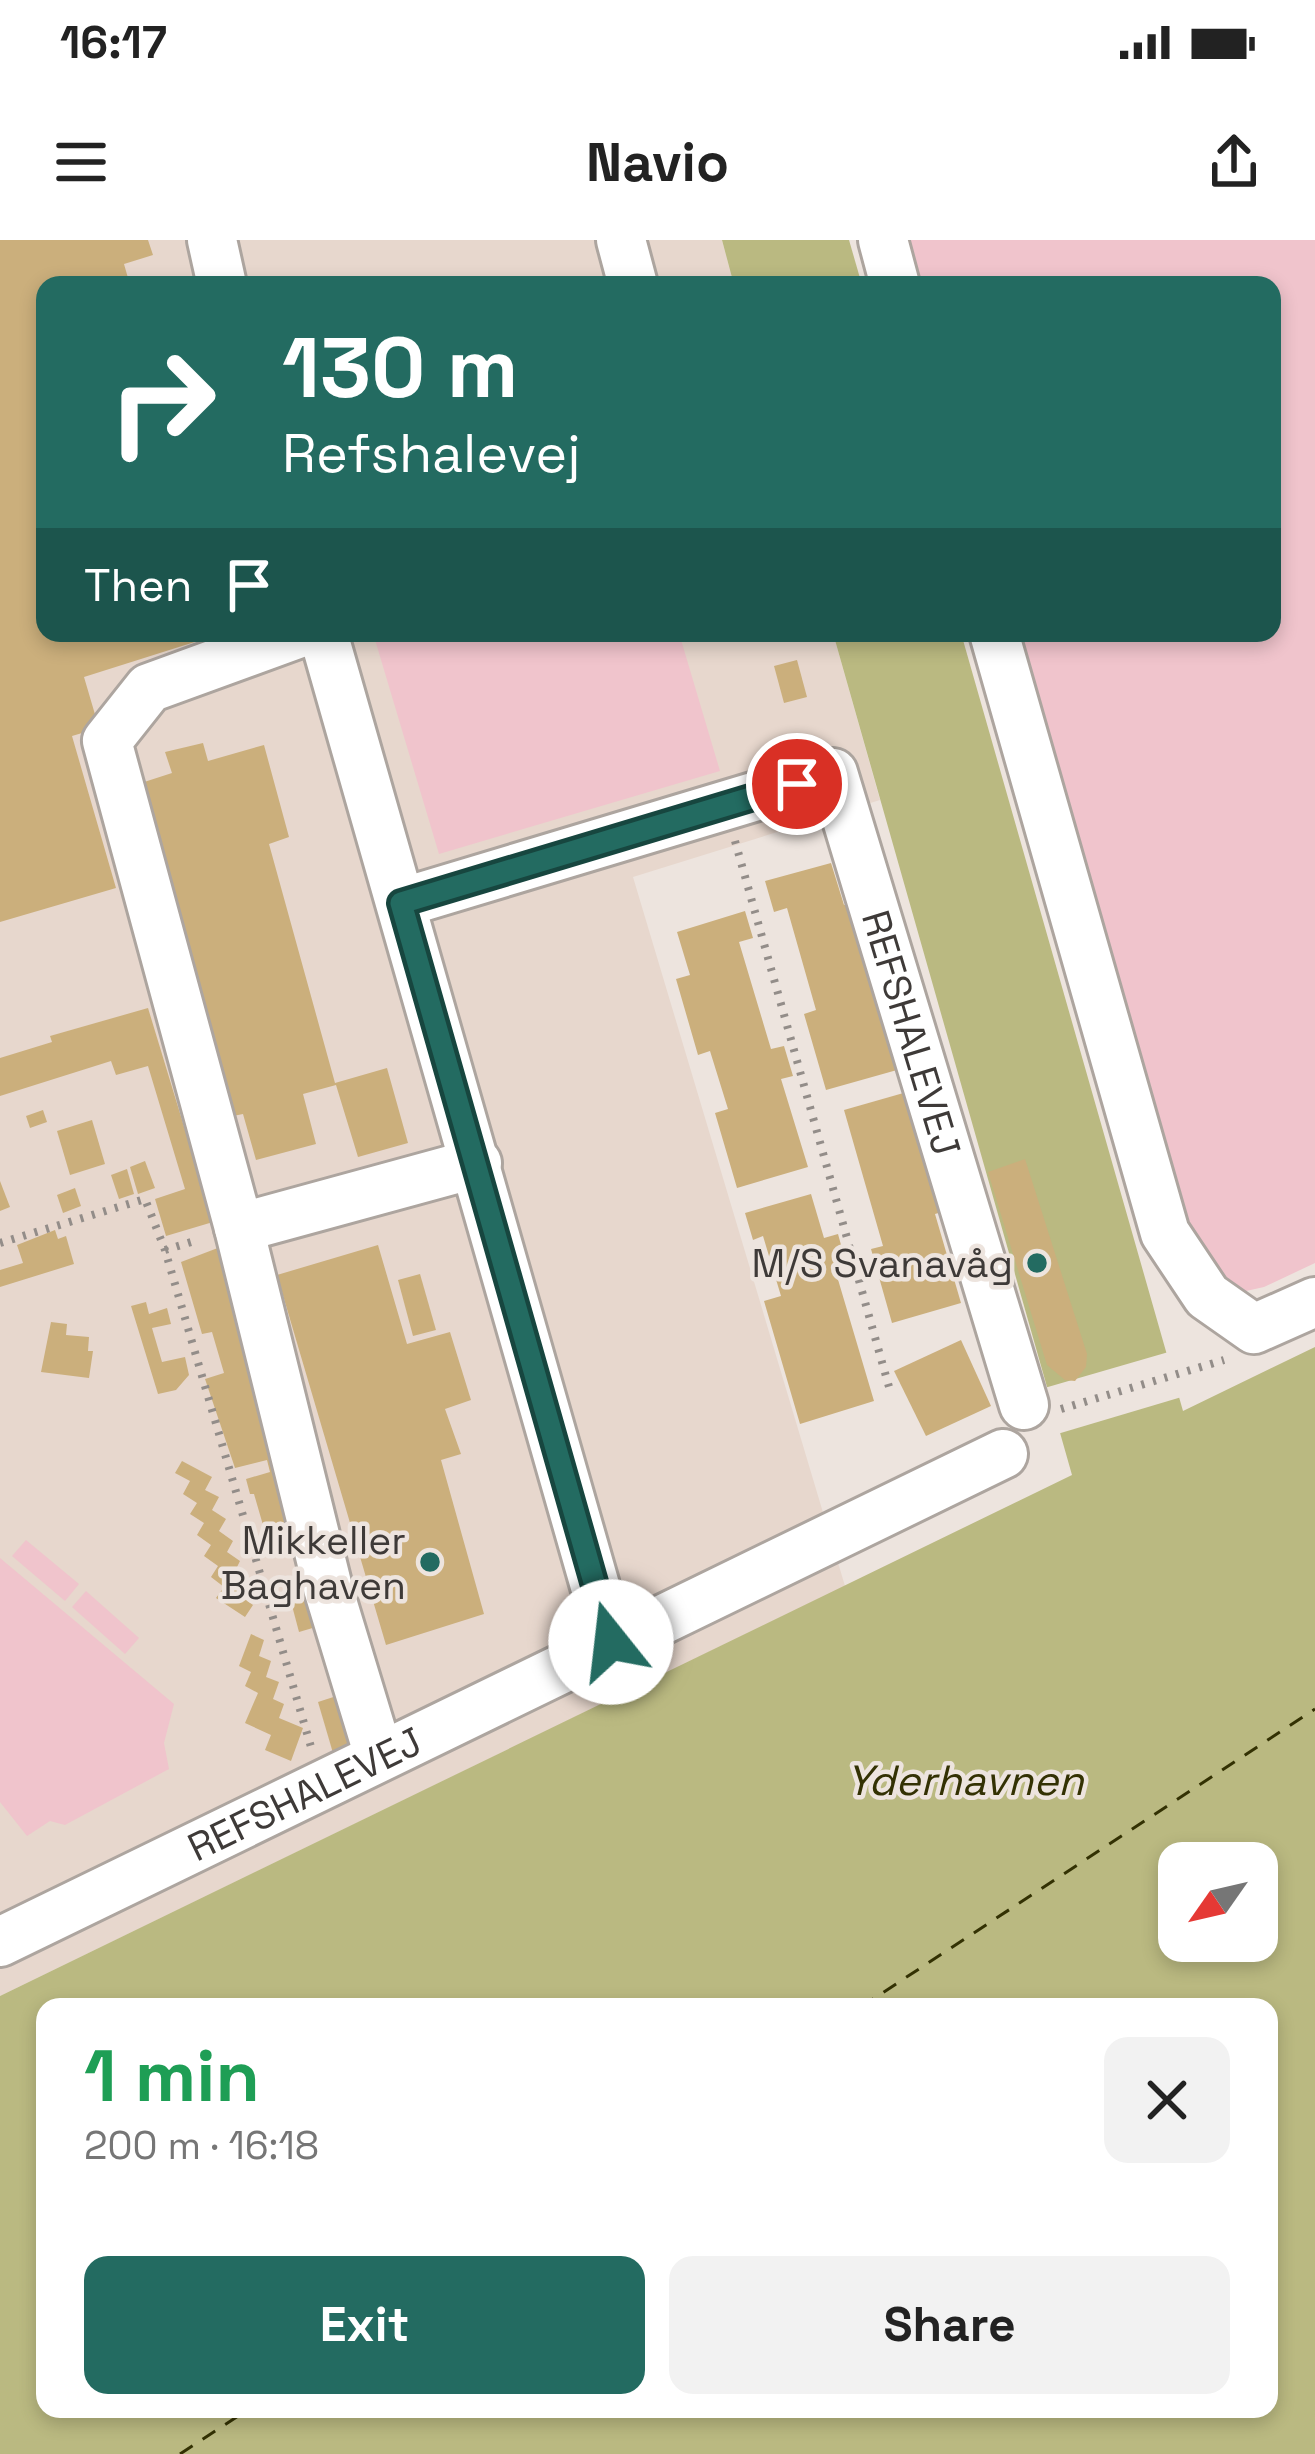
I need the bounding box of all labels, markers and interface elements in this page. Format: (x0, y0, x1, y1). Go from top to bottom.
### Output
text: 16:17 (60, 14, 167, 71)
text: Navio (586, 128, 729, 197)
icon: menu (48, 129, 114, 195)
icon: share (1201, 129, 1267, 195)
text: 130 m (282, 314, 519, 422)
icon: right (84, 324, 240, 480)
text: Refshalevej (282, 419, 580, 488)
icon: arrive (216, 552, 282, 618)
text: Then (84, 557, 192, 614)
pin (746, 733, 848, 835)
icon: arrive (764, 751, 830, 817)
street label: REFSHALEVEJ (851, 905, 971, 1162)
place label: M/S Svanavåg (752, 1239, 1013, 1288)
marker: M/S Svanavåg (1024, 1250, 1050, 1276)
place label: Mikkeller Baghaven (221, 1516, 406, 1610)
marker: Mikkeller Baghaven (417, 1549, 443, 1575)
position arrow (548, 1579, 674, 1705)
street label: REFSHALEVEJ (180, 1716, 430, 1872)
water label: Yderhavnen (846, 1754, 1085, 1807)
north arrow (1158, 1842, 1278, 1962)
map controls (1158, 1842, 1278, 1962)
text: 1 min (84, 2030, 260, 2122)
button: close (1104, 2037, 1230, 2163)
text: 200 m · 16:18 (84, 2121, 319, 2170)
button: Exit (84, 2256, 645, 2394)
button: Share (669, 2256, 1230, 2394)

